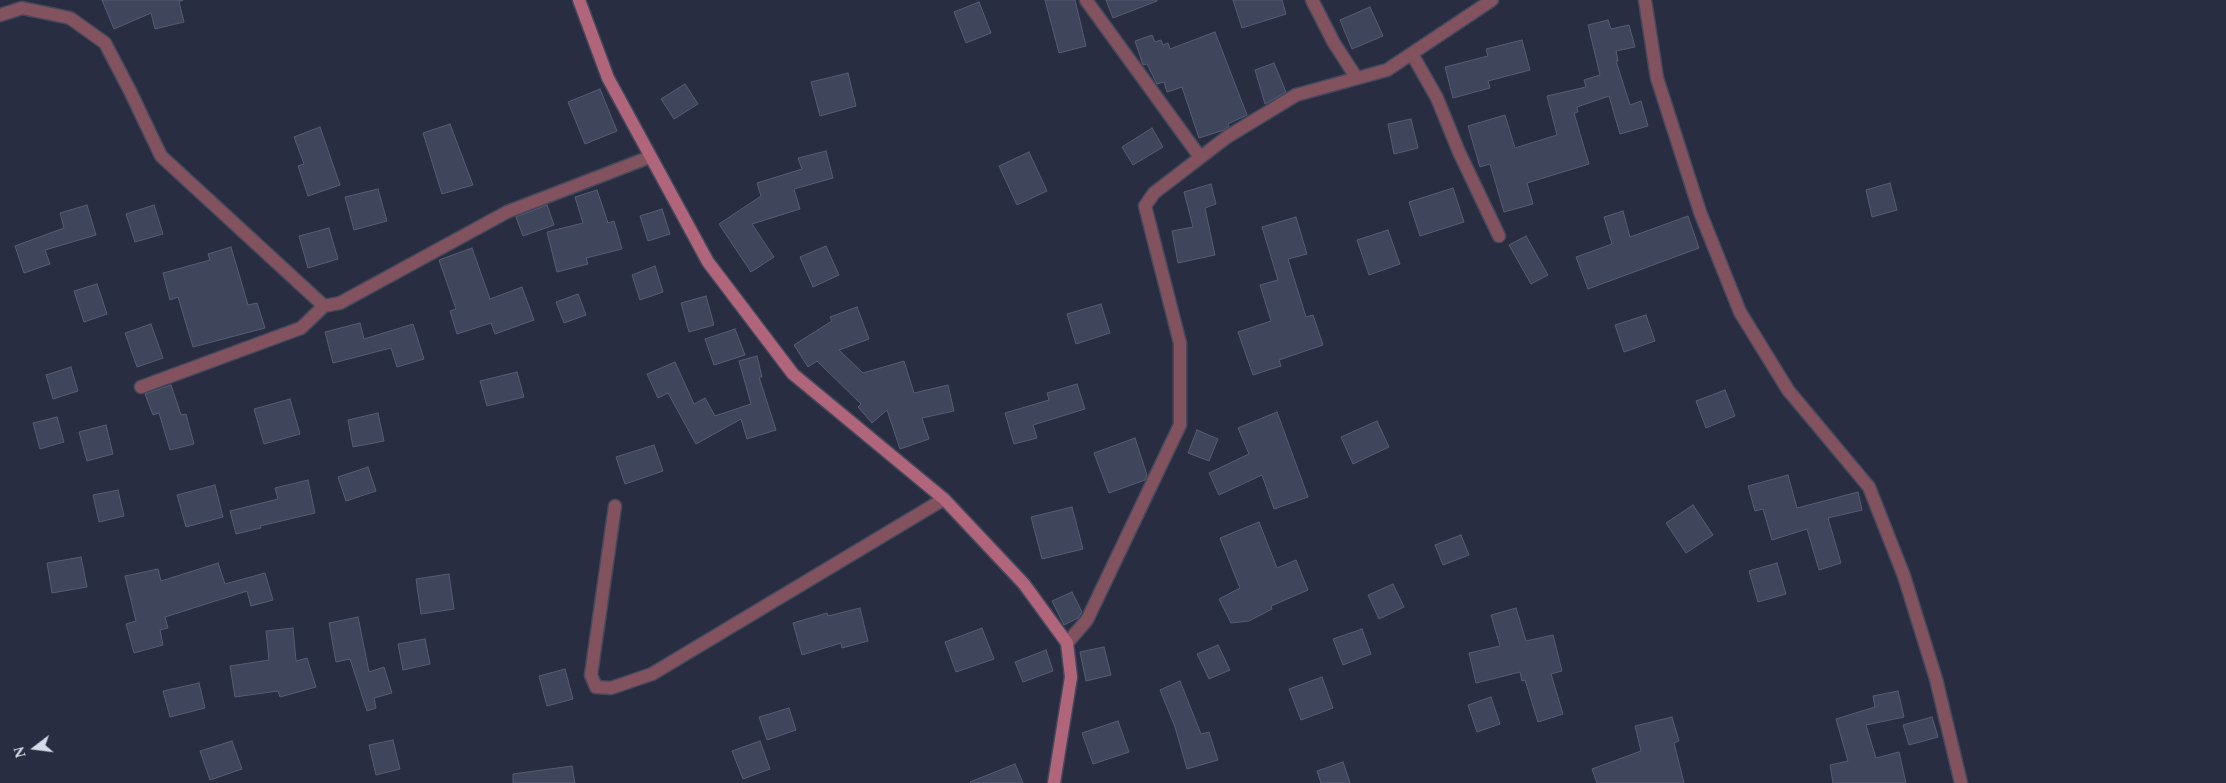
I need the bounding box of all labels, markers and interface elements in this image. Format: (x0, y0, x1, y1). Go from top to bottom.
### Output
north arrow (10, 723, 60, 773)
text: N (8, 744, 32, 760)

